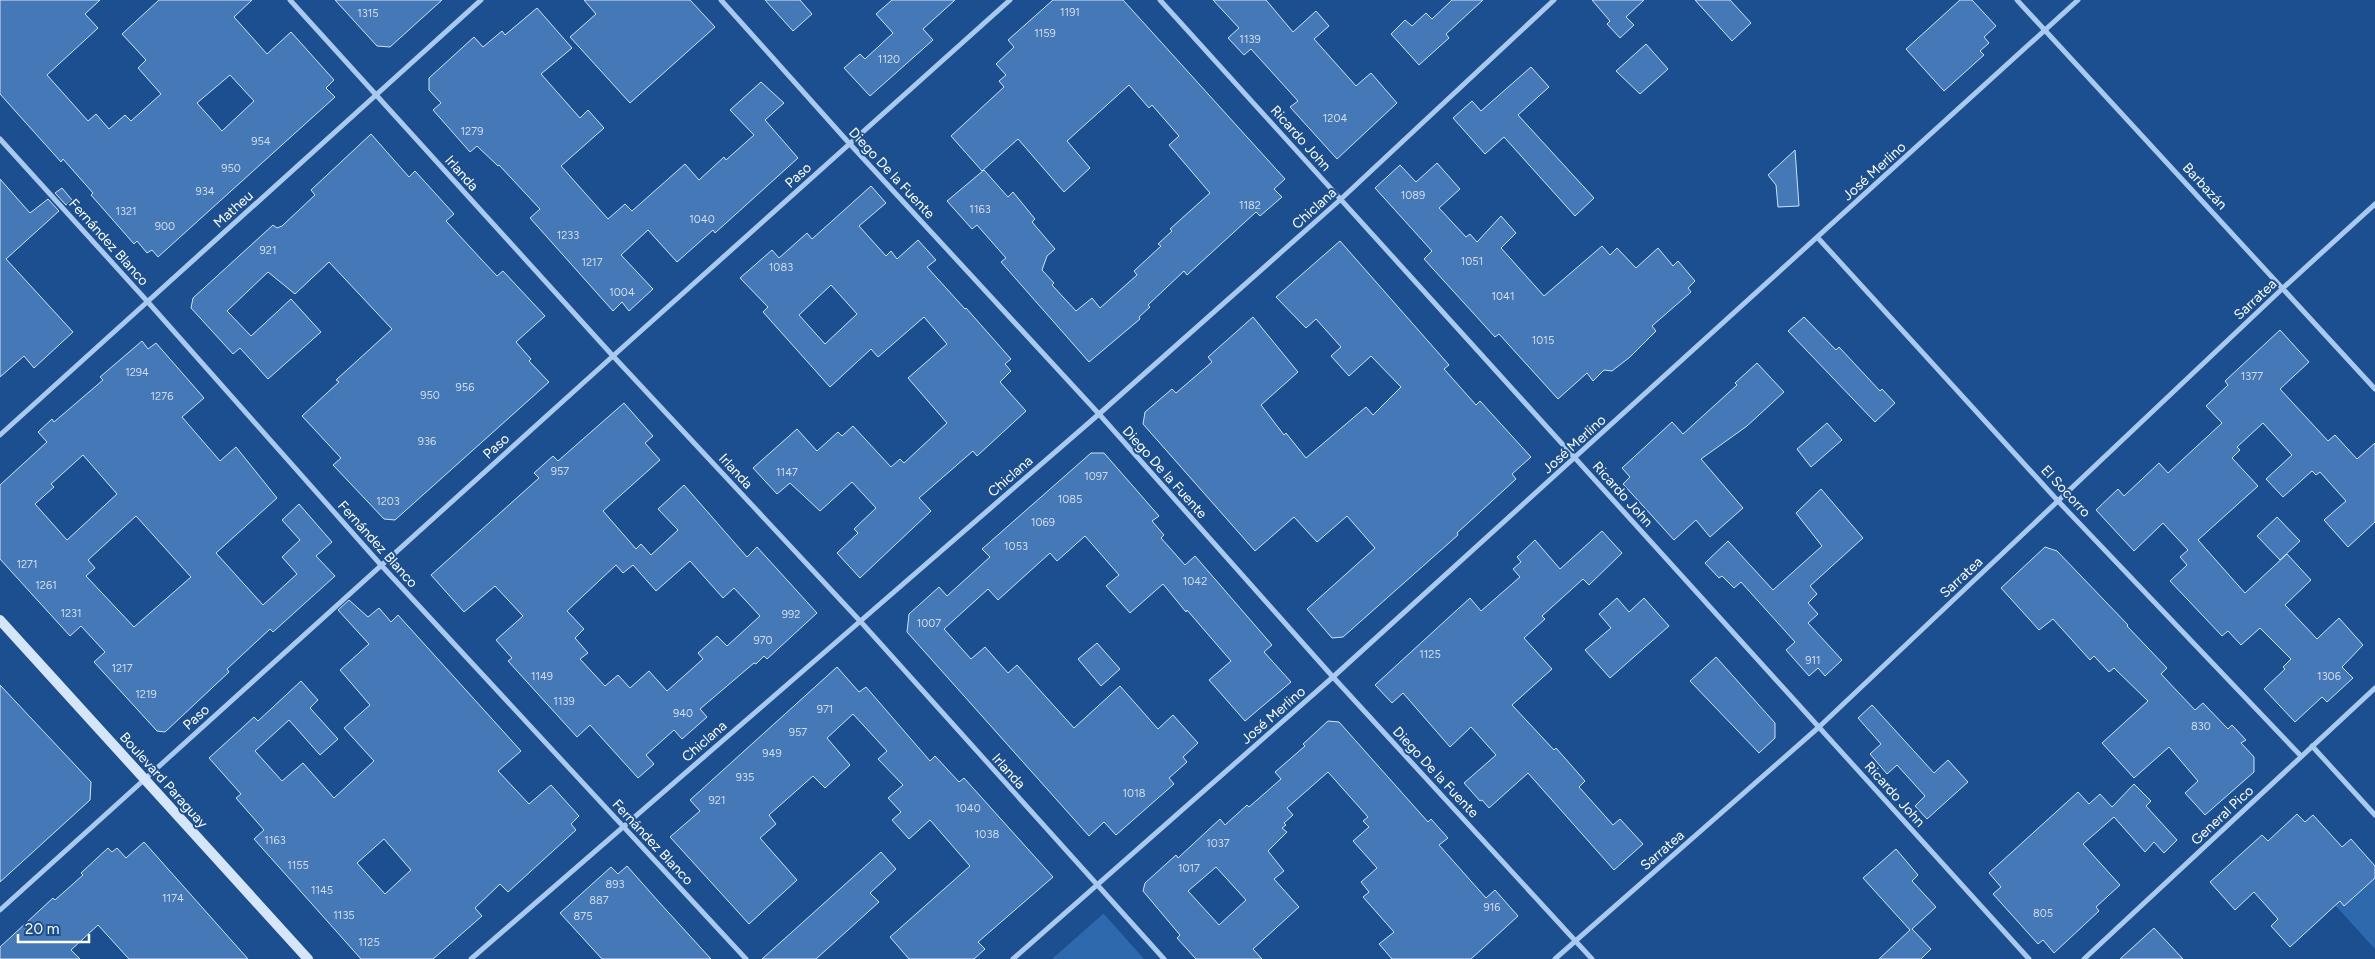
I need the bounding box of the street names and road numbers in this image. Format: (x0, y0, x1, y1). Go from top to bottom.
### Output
street label: Ricardo John (1267, 102, 1335, 175)
street label: Diego De la Fuente (845, 124, 938, 223)
street label: José Merlino (1839, 138, 1910, 204)
street label: Irlanda (441, 152, 482, 195)
street label: Paso (782, 159, 815, 192)
street label: Barbazán (2179, 159, 2231, 213)
street label: Chiclana (1289, 184, 1340, 233)
street label: Matheu (210, 187, 257, 232)
street label: Fernández Blanco (65, 195, 152, 289)
street label: Sarratea (2230, 275, 2280, 323)
street label: José Merlino (1539, 411, 1610, 477)
street label: Diego De la Fuente (1119, 423, 1211, 522)
street label: Paso (480, 430, 513, 463)
street label: Irlanda (715, 450, 756, 492)
street label: Chiclana (984, 452, 1036, 500)
street label: Ricardo John (1589, 458, 1657, 531)
street label: El Socorro (2037, 462, 2094, 521)
street label: Fernández Blanco (334, 497, 421, 591)
street label: Sarratea (1936, 553, 1986, 601)
street label: José Merlino (1238, 683, 1309, 748)
street label: Paso (180, 701, 213, 734)
street label: Chiclana (678, 717, 730, 765)
street label: Diego De la Fuente (1389, 723, 1482, 822)
street label: Boulevard Paraguay (116, 729, 212, 832)
street label: Irlanda (988, 750, 1029, 793)
street label: Ricardo John (1861, 758, 1929, 831)
street label: General Pico (2188, 782, 2257, 849)
street label: Fernández Blanco (609, 796, 697, 889)
street label: Sarratea (1637, 827, 1688, 874)

